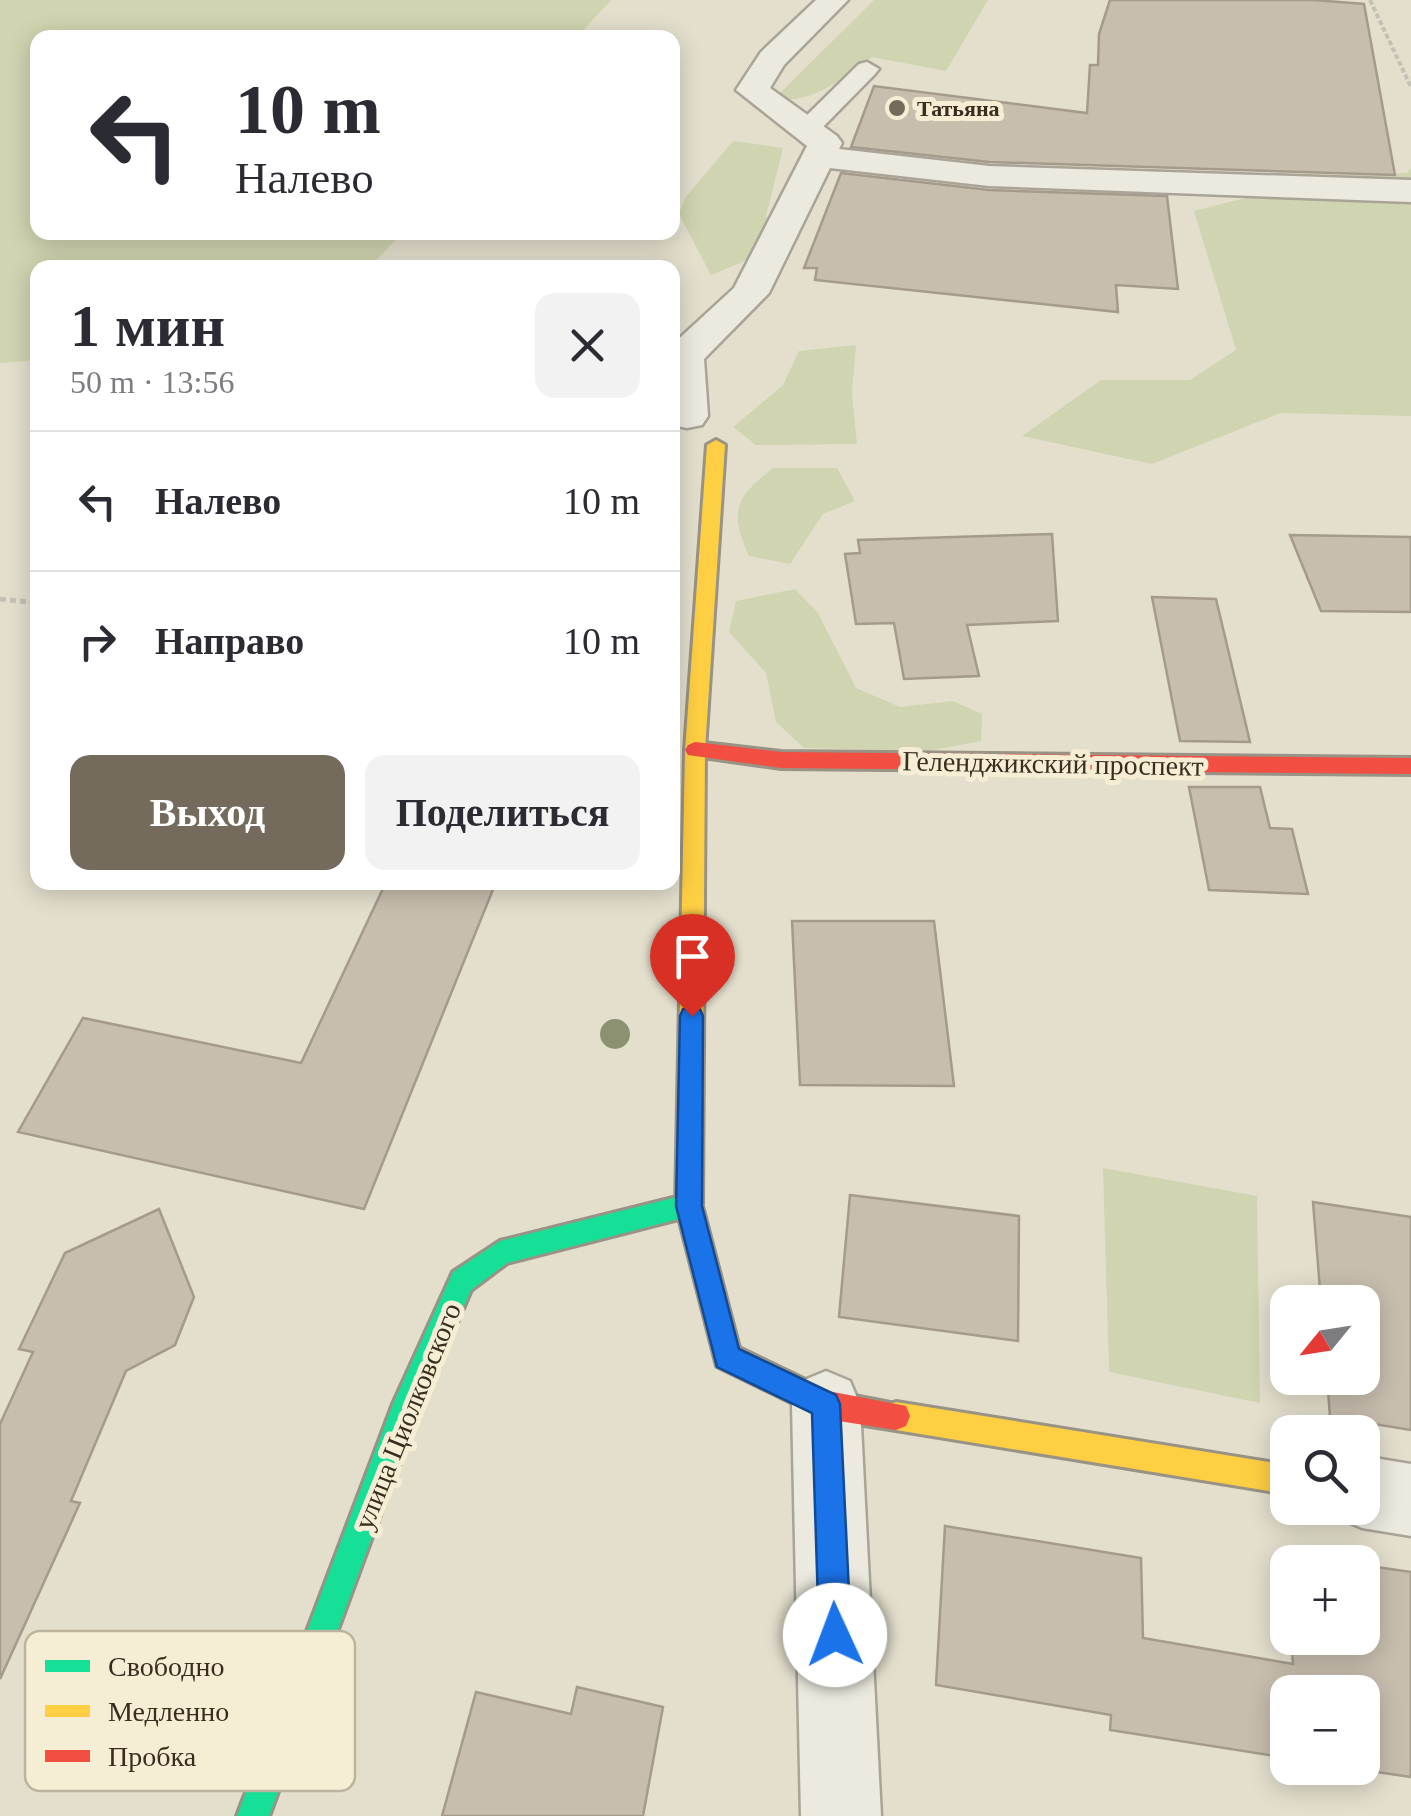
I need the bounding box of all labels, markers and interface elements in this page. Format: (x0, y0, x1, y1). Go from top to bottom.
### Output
icon: left (70, 70, 200, 200)
text: 10 m (235, 71, 381, 148)
place label: Татьяна (917, 96, 1000, 121)
marker: Татьяна (886, 97, 908, 119)
text: Налево (235, 153, 374, 203)
text: 1 мин (70, 293, 225, 359)
button: close (535, 293, 640, 398)
text: 50 m · 13:56 (70, 364, 234, 400)
icon: left (70, 474, 125, 529)
text: Налево (155, 480, 281, 522)
text: 10 m (563, 480, 640, 522)
icon: right (70, 614, 125, 669)
text: Направо (155, 620, 304, 662)
text: 10 m (563, 620, 640, 662)
street label: Геленджикский проспект (902, 745, 1204, 782)
button: Выход (70, 755, 345, 870)
button: Поделиться (365, 755, 640, 870)
pin (650, 914, 735, 1017)
icon: arrive (665, 929, 720, 984)
north arrow (1270, 1285, 1380, 1395)
map controls (1270, 1285, 1380, 1785)
street label: улица Циолковского (348, 1298, 467, 1534)
button: search (1270, 1415, 1380, 1525)
button: + (1270, 1545, 1380, 1655)
position arrow (783, 1583, 887, 1687)
legend (25, 1631, 355, 1791)
text: Свободно (108, 1651, 224, 1682)
button: − (1270, 1675, 1380, 1785)
text: Медленно (108, 1696, 229, 1727)
text: Пробка (108, 1741, 197, 1772)

